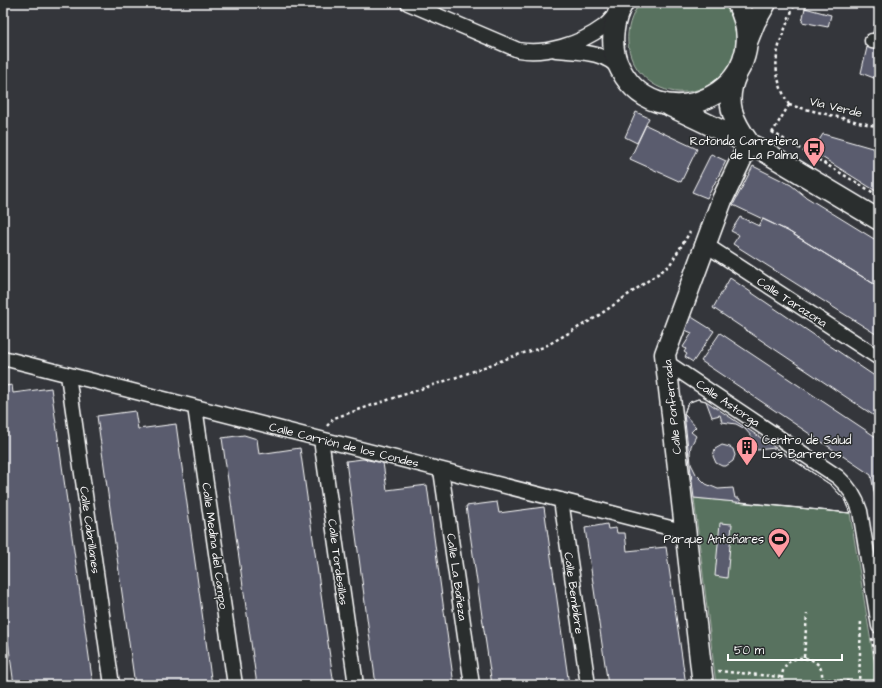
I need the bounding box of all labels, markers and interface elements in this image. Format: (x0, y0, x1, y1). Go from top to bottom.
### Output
street label: Vía Verde (808, 93, 864, 122)
place label: Rotonda Carretera de La Palma (690, 133, 798, 164)
bus stop icon: Rotonda Carretera de La Palma (801, 135, 827, 168)
street label: Calle Tarazona (753, 273, 830, 332)
street label: Calle Ponferrada (659, 359, 686, 455)
street label: Calle Astorga (692, 376, 763, 432)
street label: Calle Carrión de los Condes (267, 419, 421, 472)
place label: Centro de Salud Los Barreros (762, 432, 851, 463)
building icon: Centro de Salud Los Barreros (734, 434, 760, 467)
street label: Calle Medina del Campo (197, 482, 232, 611)
street label: Calle Cabrillanes (75, 485, 104, 575)
street label: Calle Tordesillas (323, 518, 352, 606)
sports icon: Parque Antoñares (766, 526, 792, 559)
place label: Parque Antoñares (664, 531, 764, 548)
street label: Calle La Bañeza (442, 532, 471, 622)
street label: Calle Bembibre (559, 551, 588, 636)
scale bar (728, 636, 842, 662)
text: 50 m (734, 642, 765, 659)

